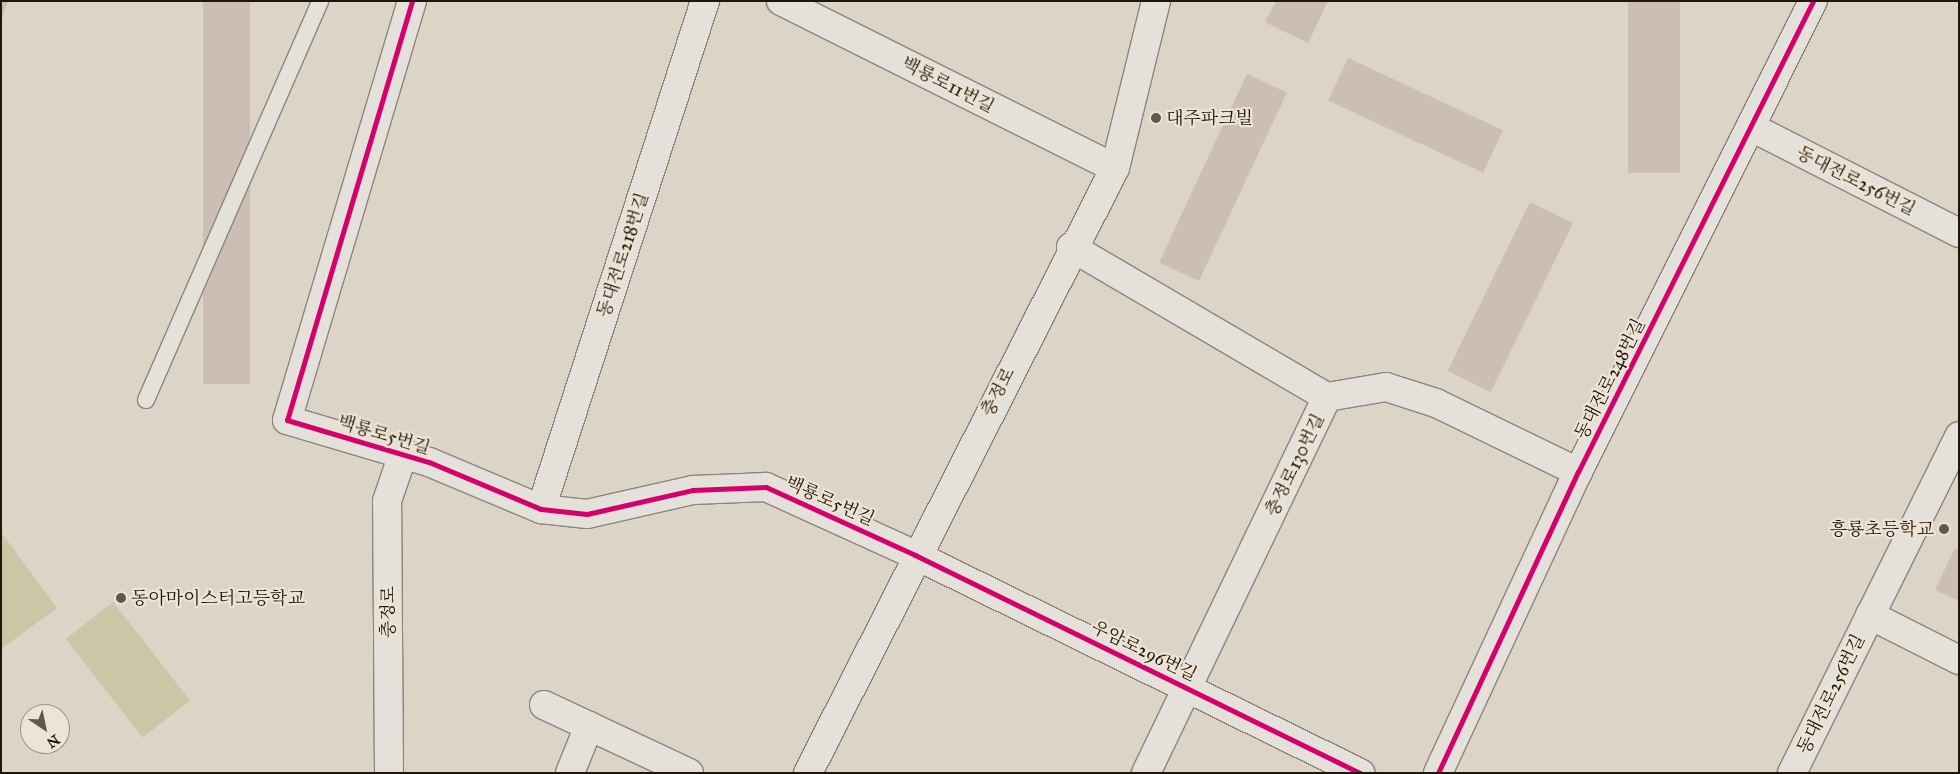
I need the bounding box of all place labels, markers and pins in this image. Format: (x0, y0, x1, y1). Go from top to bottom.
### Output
place label: 대주파크빌 (1166, 107, 1253, 129)
marker: 대주파크빌 (1150, 112, 1162, 124)
place label: 흥룡초등학교 (1830, 518, 1934, 540)
marker: 흥룡초등학교 (1938, 523, 1950, 535)
place label: 동아마이스터고등학교 (131, 587, 305, 609)
marker: 동아마이스터고등학교 (115, 592, 127, 604)

